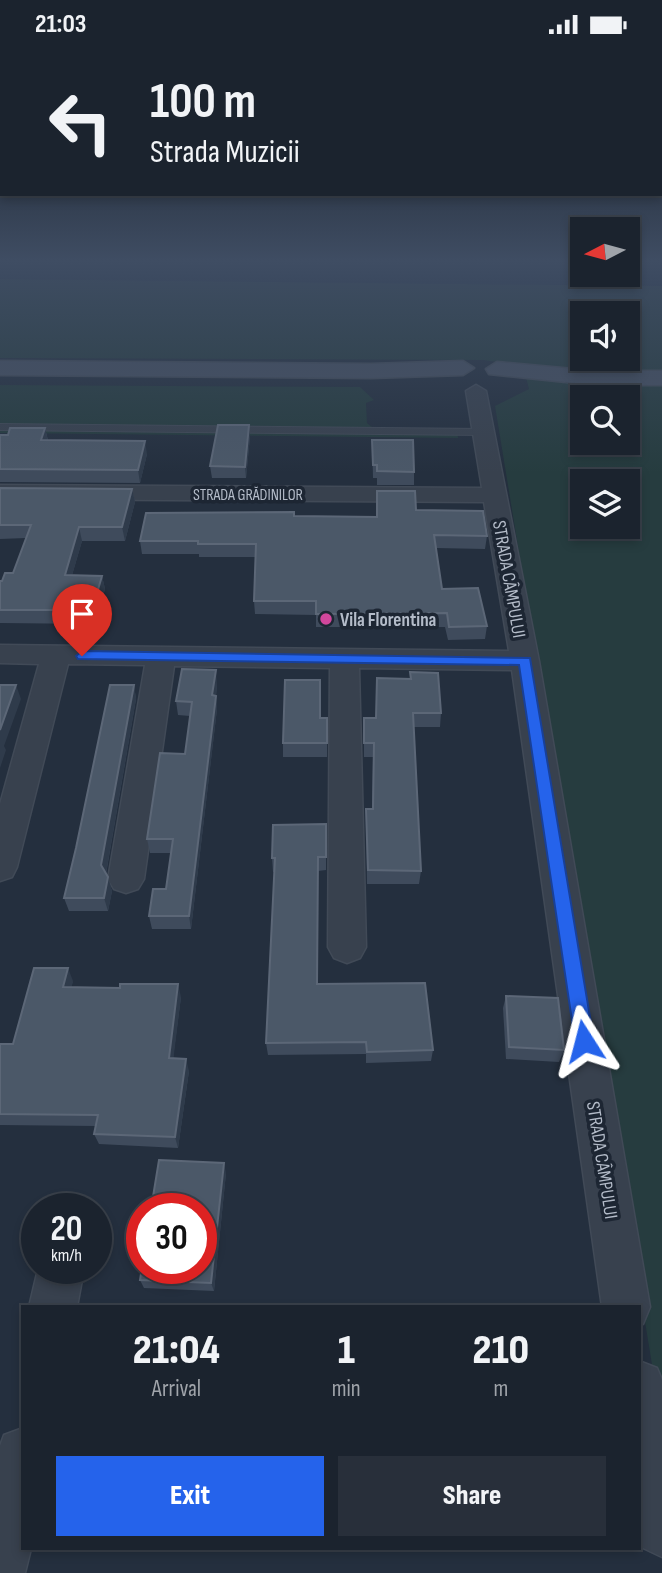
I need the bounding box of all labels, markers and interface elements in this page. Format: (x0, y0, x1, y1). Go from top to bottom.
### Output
text: 21:03 (35, 9, 86, 40)
text: 100 m (150, 73, 256, 132)
icon: left (35, 77, 126, 168)
text: Strada Muzicii (150, 133, 300, 172)
north arrow (570, 217, 640, 287)
map controls (570, 217, 640, 539)
button: sound (570, 301, 640, 371)
button: search (570, 385, 640, 455)
button: layers (570, 469, 640, 539)
street label: STRADA GRĂDINILOR (193, 486, 303, 505)
street label: STRADA CÂMPULUI (487, 519, 530, 640)
pin (52, 584, 112, 656)
icon: arrive (63, 595, 101, 633)
place label: Vila Florentina (340, 609, 436, 632)
marker: Vila Florentina (318, 611, 334, 627)
position arrow (547, 1004, 621, 1078)
street label: STRADA CÂMPULUI (581, 1100, 622, 1221)
speed limit sign: 30 (126, 1193, 217, 1284)
text: 20 (51, 1208, 83, 1251)
text: km/h (51, 1245, 82, 1266)
text: 21:04 (133, 1325, 220, 1376)
text: 1 (338, 1325, 355, 1376)
text: 210 (473, 1325, 529, 1376)
text: Arrival (152, 1375, 201, 1403)
text: min (332, 1375, 361, 1403)
text: m (493, 1375, 508, 1403)
button: Exit (56, 1456, 324, 1536)
button: Share (338, 1456, 606, 1536)

